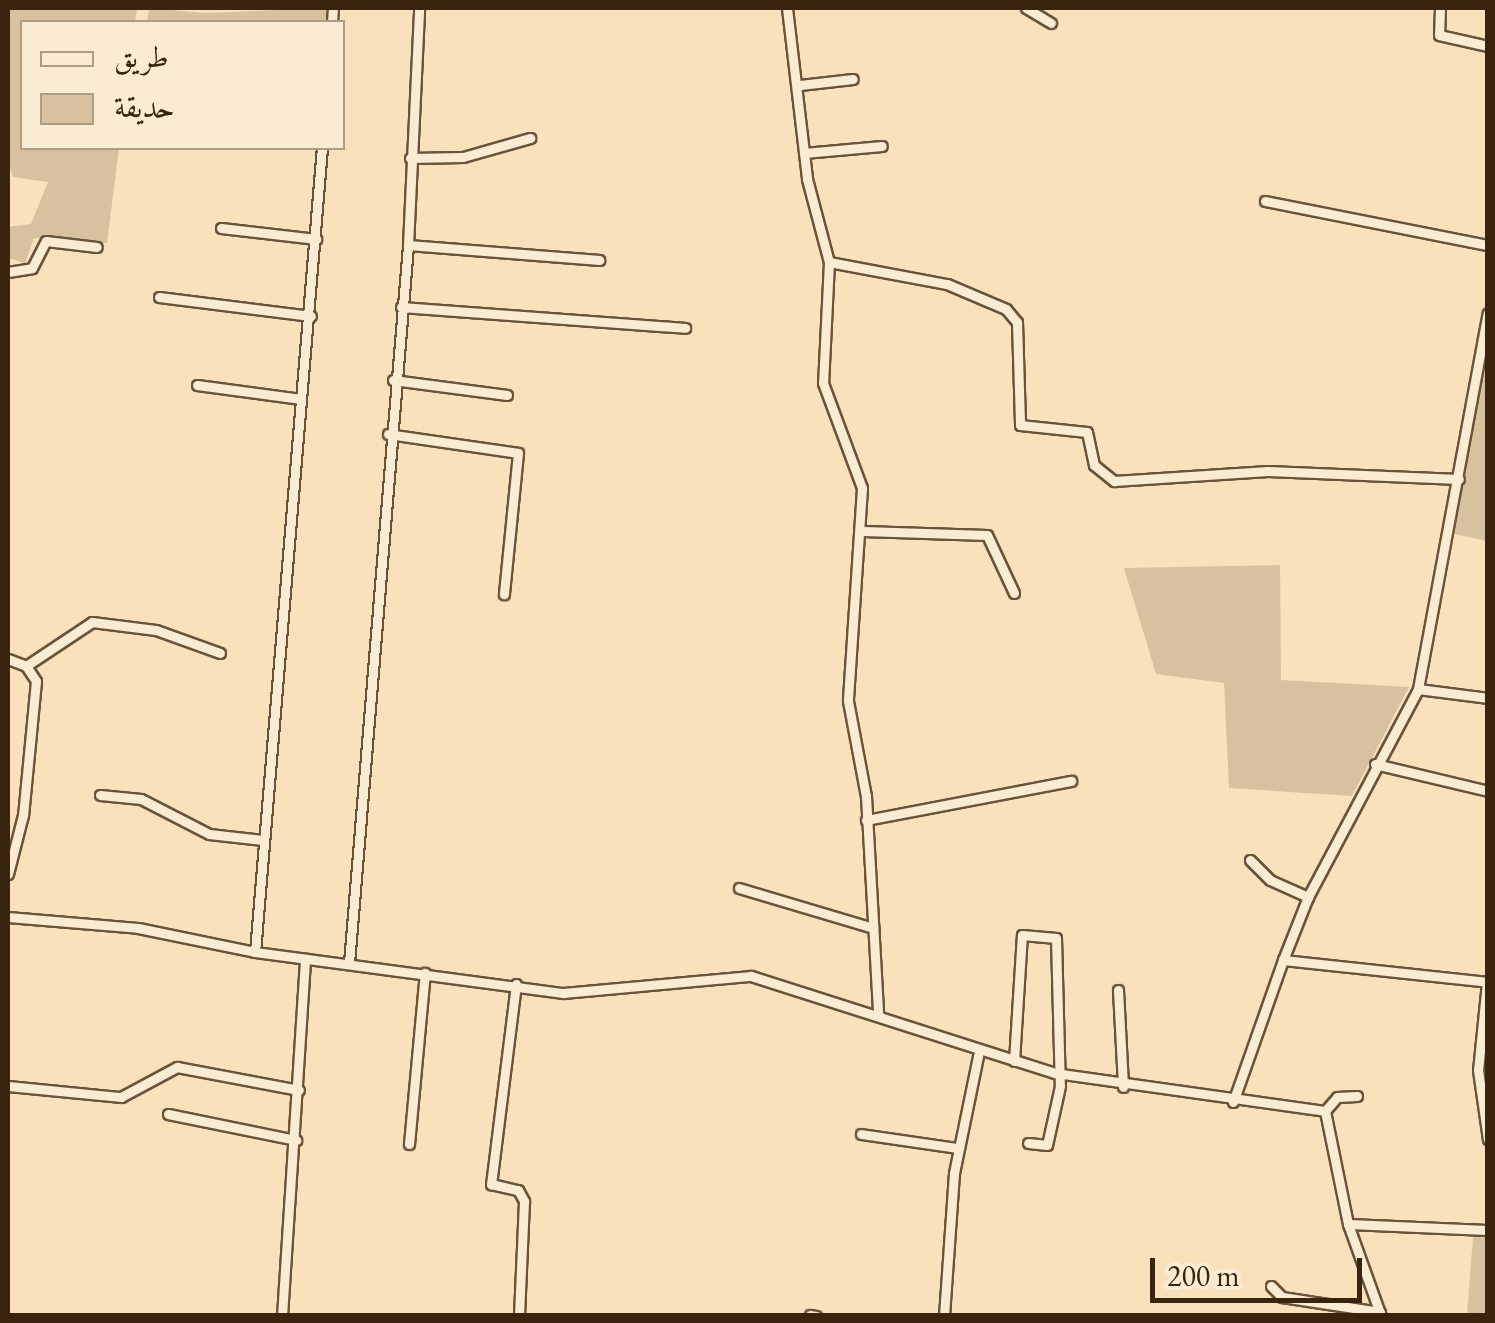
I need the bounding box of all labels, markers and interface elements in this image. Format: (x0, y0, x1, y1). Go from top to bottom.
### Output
legend (20, 20, 345, 150)
text: طريق (114, 37, 169, 76)
text: حديقة (114, 87, 175, 126)
scale bar (1155, 1238, 1368, 1300)
text: 200 m (1167, 1256, 1240, 1295)

